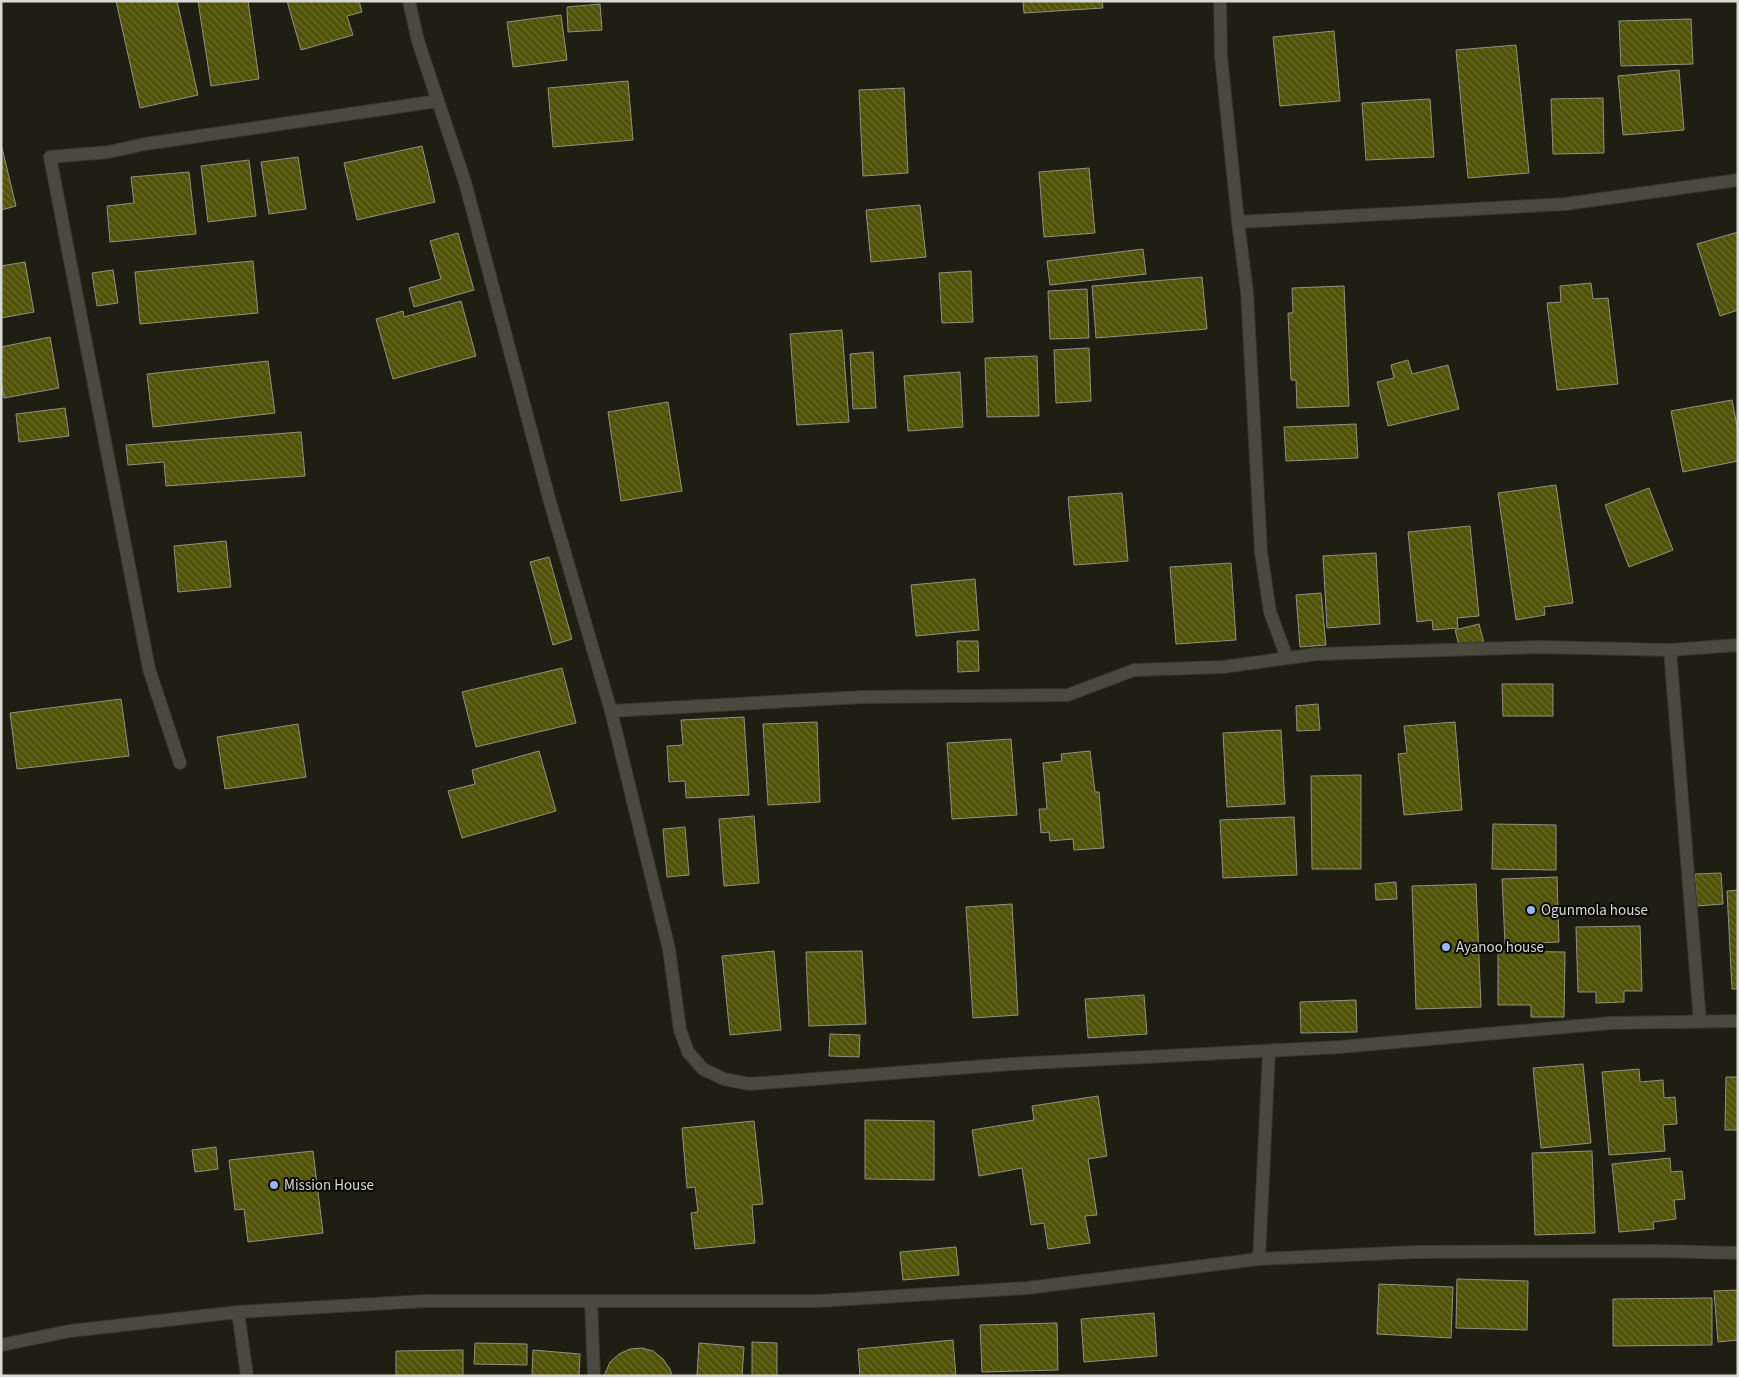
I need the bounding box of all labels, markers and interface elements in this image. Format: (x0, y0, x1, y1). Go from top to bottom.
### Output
place label: Ogunmola house (1541, 900, 1648, 921)
marker: Ogunmola house (1525, 904, 1537, 916)
place label: Ayanoo house (1456, 937, 1544, 958)
marker: Ayanoo house (1440, 941, 1452, 953)
place label: Mission House (284, 1175, 374, 1196)
marker: Mission House (268, 1179, 280, 1191)

